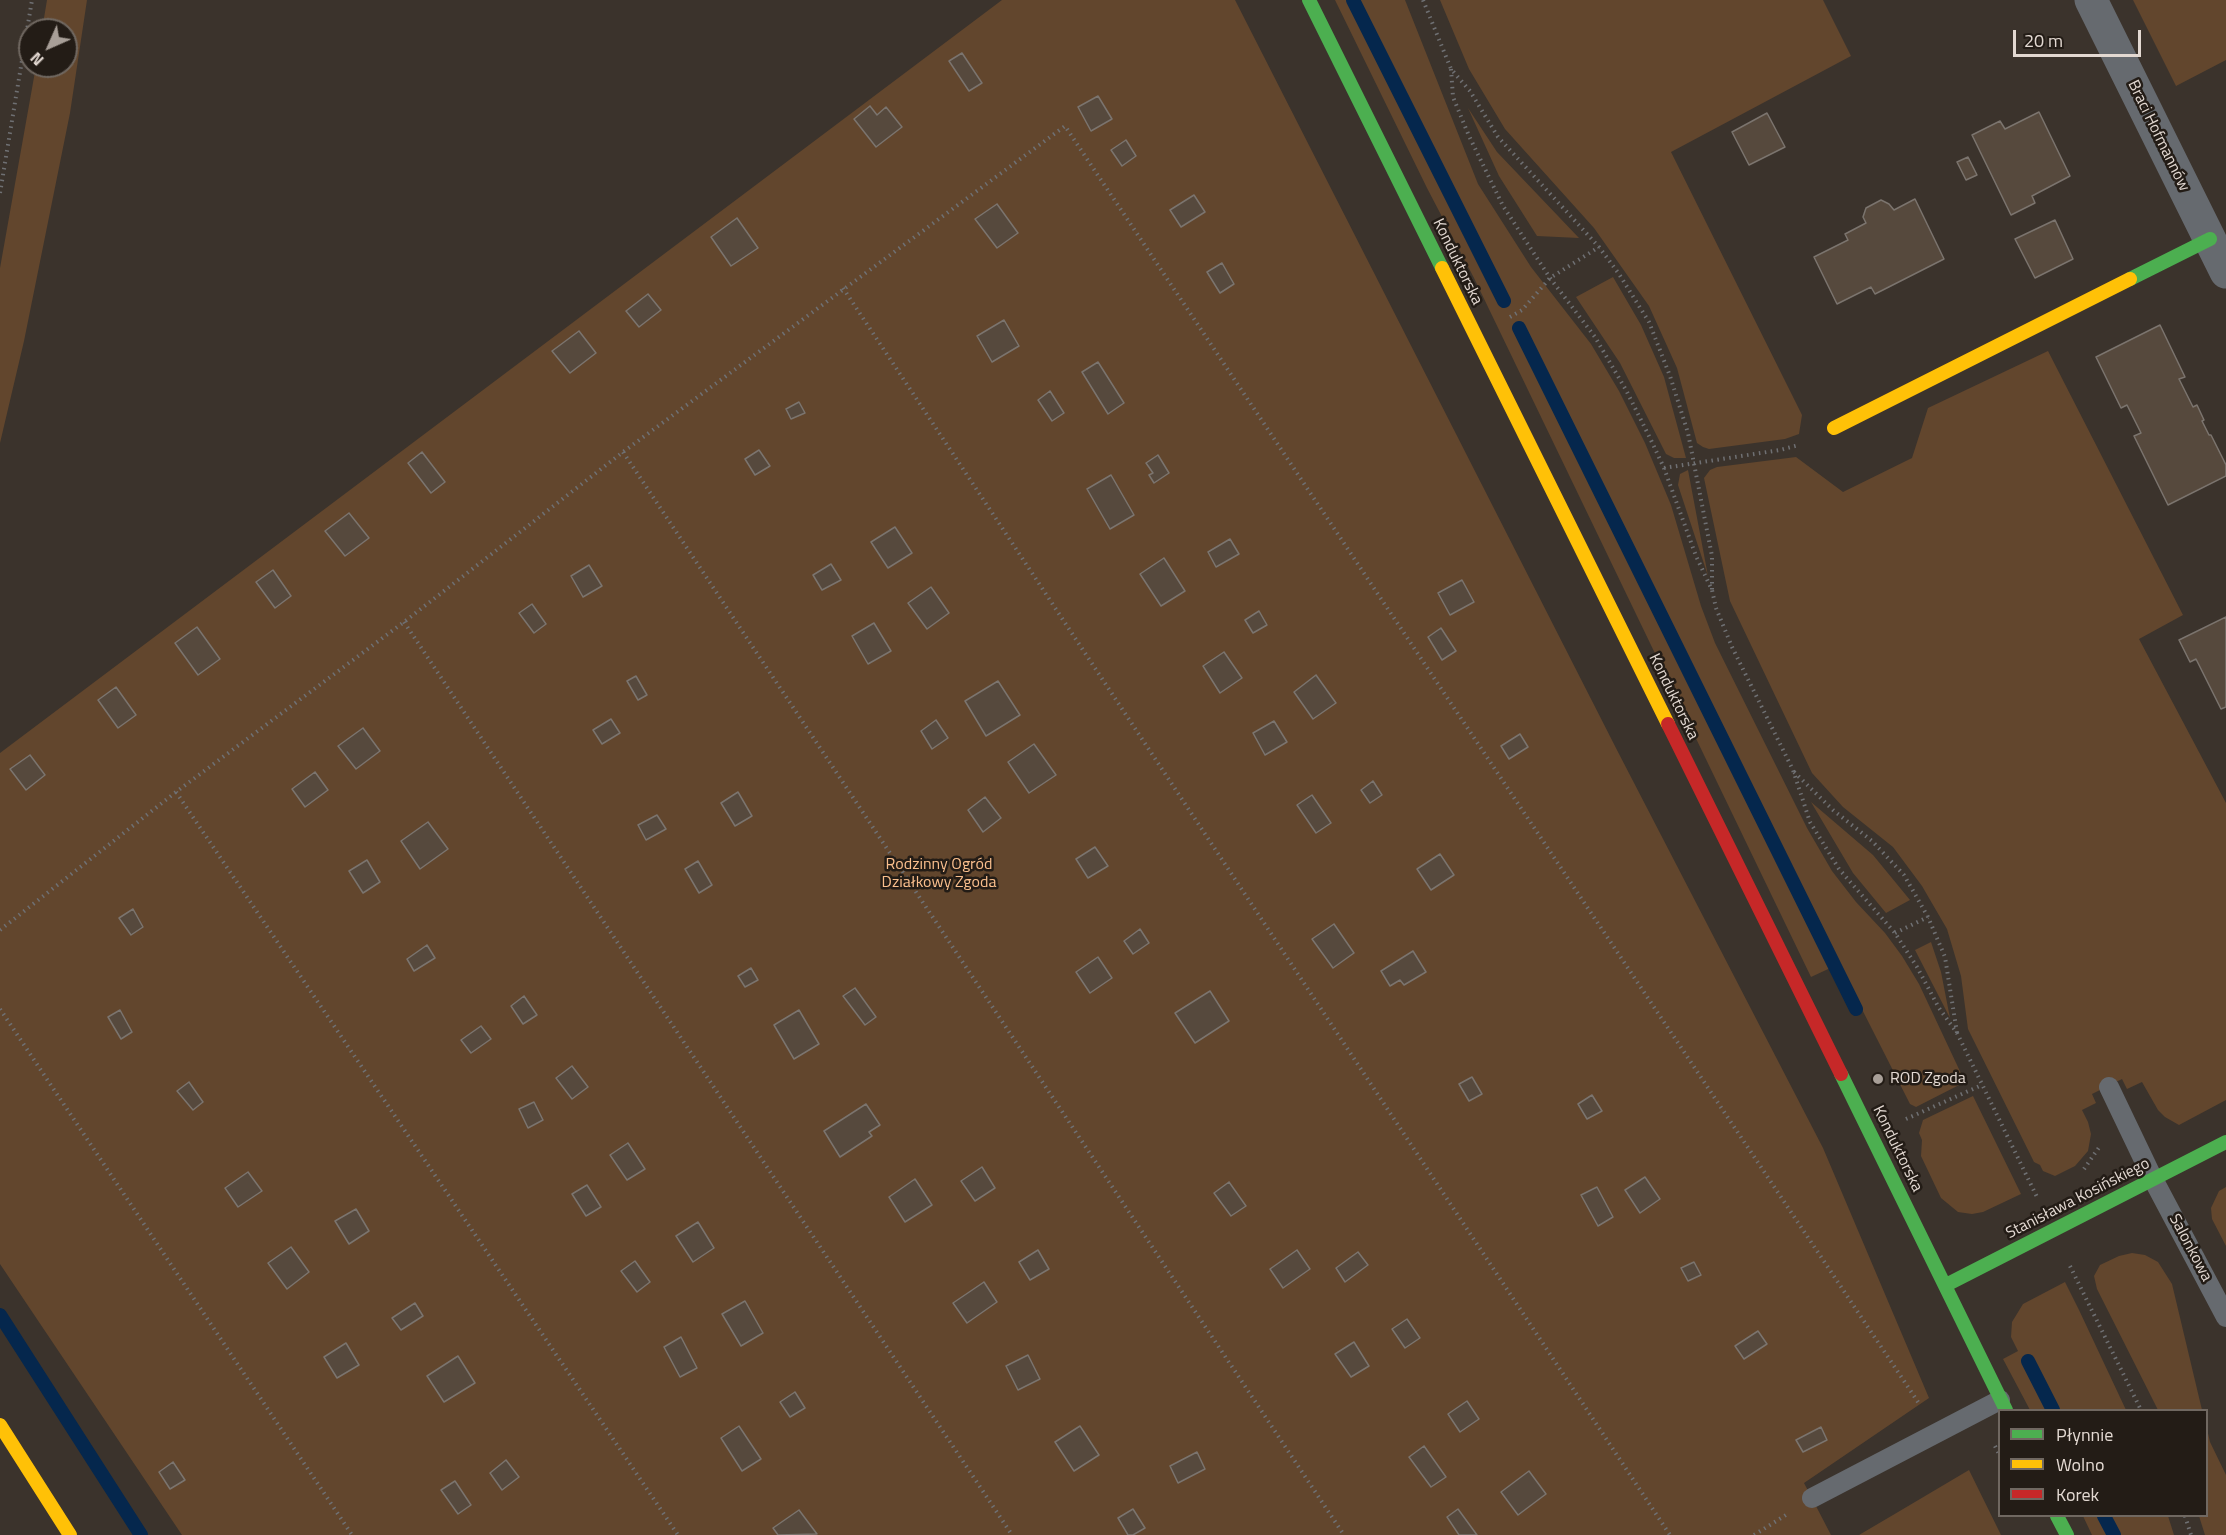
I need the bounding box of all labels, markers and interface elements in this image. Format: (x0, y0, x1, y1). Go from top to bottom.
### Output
north arrow (18, 18, 78, 78)
scale bar (2016, 18, 2144, 56)
text: 20 m (2024, 27, 2063, 54)
text: N (24, 47, 49, 72)
street label: Braci Hofmannów (2123, 77, 2193, 195)
street label: Konduktorska (1428, 216, 1486, 308)
street label: Konduktorska (1644, 651, 1702, 743)
park label: Rodzinny Ogród Działkowy Zgoda (882, 855, 996, 893)
place label: ROD Zgoda (1890, 1069, 1966, 1089)
marker: ROD Zgoda (1871, 1072, 1885, 1086)
street label: Konduktorska (1868, 1103, 1926, 1195)
street label: Stanisława Kosińskiego (2003, 1154, 2153, 1244)
street label: Salonkowa (2164, 1211, 2216, 1285)
legend (1998, 1409, 2208, 1517)
text: Płynnie (2056, 1421, 2113, 1448)
text: Wolno (2056, 1451, 2104, 1478)
text: Korek (2056, 1481, 2099, 1508)

